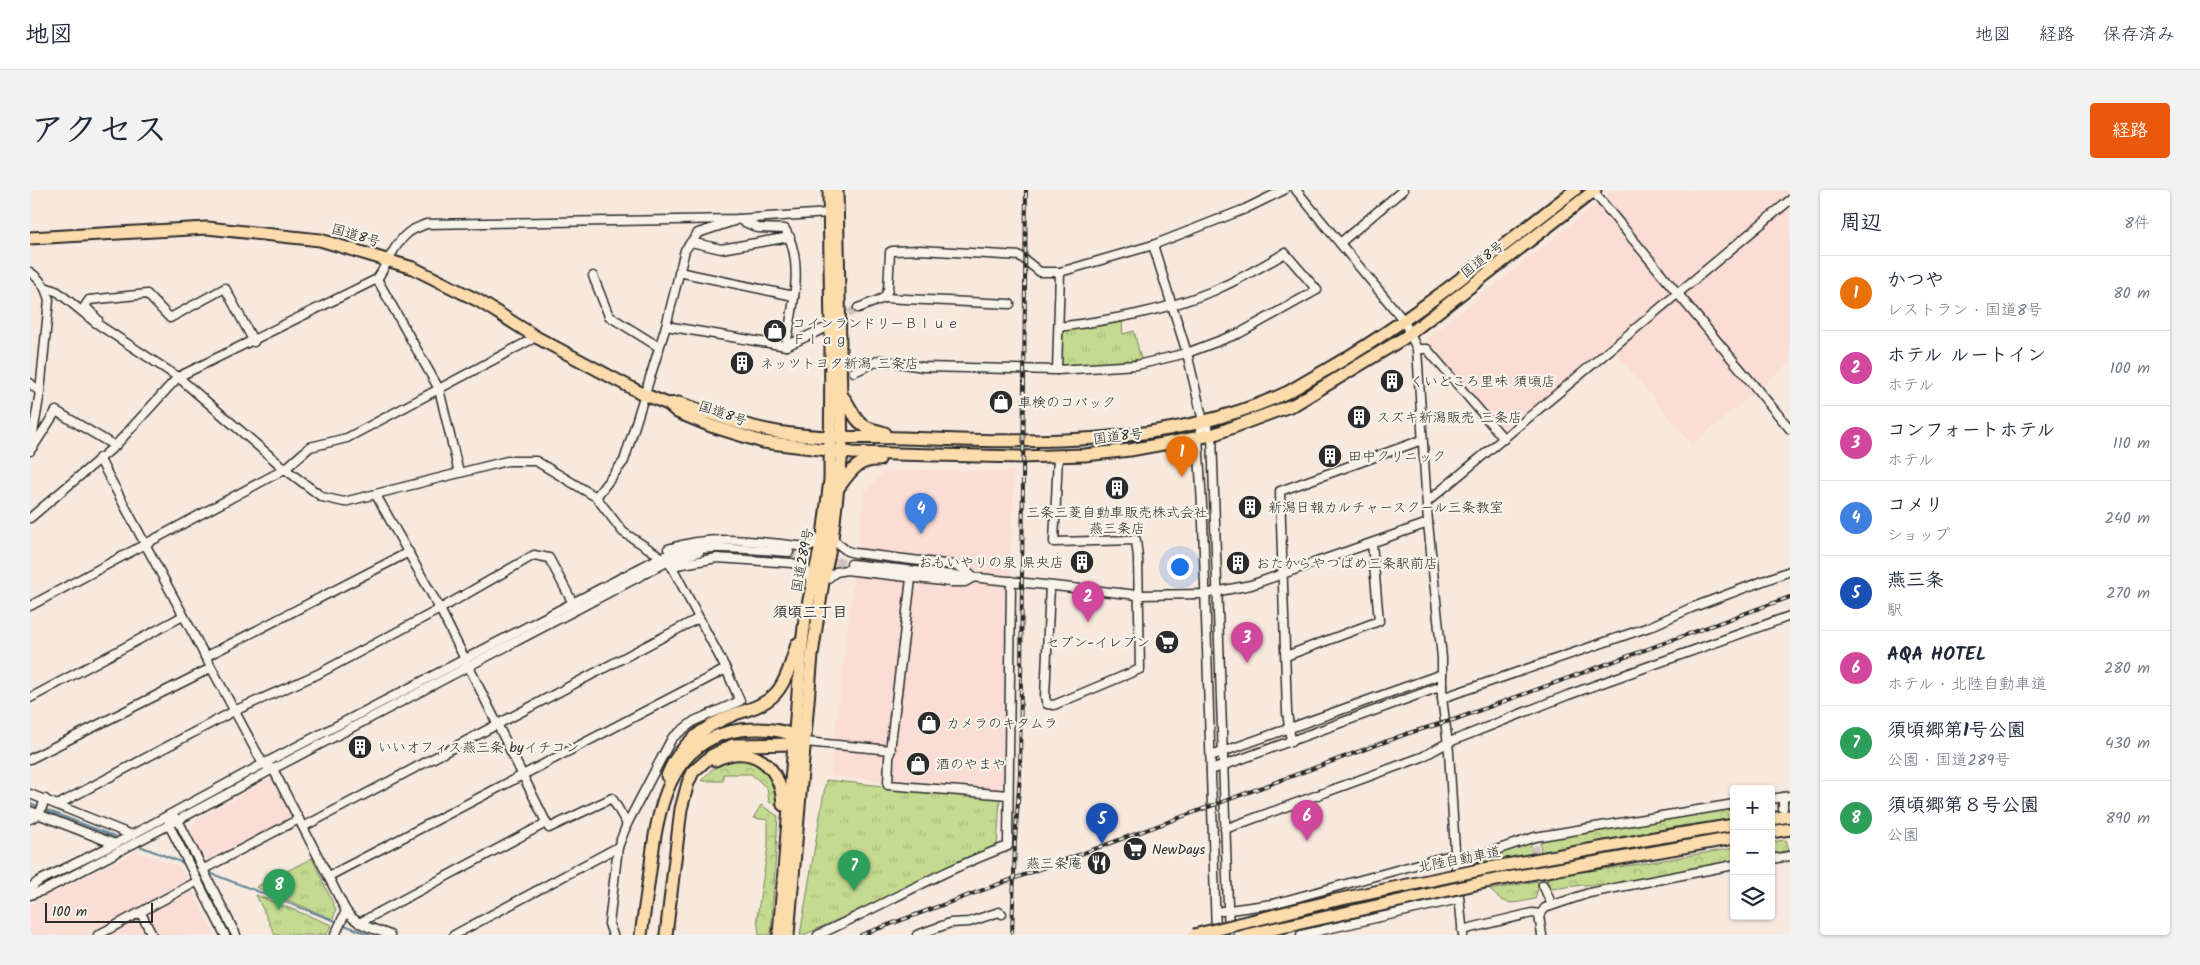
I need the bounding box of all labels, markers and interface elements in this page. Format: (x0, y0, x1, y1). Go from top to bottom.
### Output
text: 地図 (25, 16, 73, 55)
text: 地図 (1975, 21, 2011, 50)
text: 経路 (2039, 21, 2075, 50)
text: 保存済み (2103, 21, 2175, 50)
button: 経路 (2090, 103, 2170, 158)
text: アクセス (30, 104, 168, 160)
text: 周辺 (1840, 207, 1882, 240)
text: 8件 (2124, 211, 2150, 236)
street label: 国道8号 (328, 218, 383, 253)
street label: 国道8号 (1456, 236, 1509, 284)
text: かつや (1887, 266, 1944, 296)
text: 1 (1854, 281, 1858, 306)
text: 80 m (2113, 281, 2150, 306)
text: レストラン · 国道8号 (1887, 298, 2043, 323)
place label: コインランドリーＢｌｕｅ Ｆｌａｇ (792, 313, 960, 351)
shop icon: コインランドリーＢｌｕｅ Ｆｌａｇ (762, 318, 788, 344)
text: ホテル ルートイン (1887, 341, 2046, 371)
building icon: ネッツトヨタ新潟 三条店 (729, 350, 755, 376)
place label: ネッツトヨタ新潟 三条店 (760, 353, 919, 375)
text: 2 (1851, 356, 1861, 381)
text: 100 m (2110, 356, 2150, 381)
building icon: くいどころ里味 須頃店 (1379, 368, 1405, 394)
place label: くいどころ里味 須頃店 (1410, 371, 1556, 393)
text: ホテル (1887, 373, 1934, 398)
shop icon: 車検のコバック (988, 389, 1014, 415)
place label: 車検のコバック (1018, 392, 1116, 414)
street label: 国道8号 (695, 395, 750, 433)
building icon: スズキ新潟販売 三条店 (1346, 404, 1372, 430)
place label: スズキ新潟販売 三条店 (1376, 407, 1522, 429)
text: コンフォートホテル (1887, 416, 2055, 446)
street label: 国道8号 (1092, 423, 1144, 451)
text: 3 (1852, 431, 1860, 456)
text: 110 m (2113, 431, 2150, 456)
pin: 1 (1166, 436, 1198, 477)
building icon: 田中クリニック (1317, 443, 1343, 469)
place label: 田中クリニック (1348, 446, 1446, 468)
text: ホテル (1887, 448, 1934, 473)
building icon: 三条三菱自動車販売株式会社 燕三条店 (1104, 475, 1130, 501)
text: コメリ (1887, 491, 1944, 521)
pin: 4 (905, 493, 937, 534)
building icon: 新潟日報カルチャースクール三条教室 (1237, 494, 1263, 520)
place label: 新潟日報カルチャースクール三条教室 (1268, 497, 1503, 519)
place label: 三条三菱自動車販売株式会社 燕三条店 (1026, 502, 1208, 540)
text: 4 (1852, 506, 1860, 531)
text: 240 m (2105, 506, 2150, 531)
text: ショップ (1887, 523, 1950, 548)
street label: 国道289号 (786, 526, 820, 594)
building icon: おもいやりの泉 県央店 (1069, 549, 1095, 575)
building icon: おたからやつばめ三条駅前店 (1225, 550, 1251, 576)
place label: おもいやりの泉 県央店 (918, 552, 1064, 574)
place label: おたからやつばめ三条駅前店 (1256, 553, 1438, 575)
your location (1167, 554, 1193, 580)
text: 燕三条 (1887, 566, 1944, 596)
pin: 2 (1072, 581, 1104, 622)
text: 5 (1852, 581, 1860, 606)
text: 270 m (2106, 581, 2150, 606)
text: 駅 (1887, 598, 1903, 623)
district label: 須頃三丁目 (772, 601, 848, 625)
pin: 3 (1231, 622, 1263, 663)
supermarket icon: セブン-イレブン (1154, 629, 1180, 655)
place label: セブン-イレブン (1046, 632, 1150, 654)
text: AQA HOTEL (1887, 640, 1986, 670)
text: 6 (1852, 656, 1860, 681)
text: 280 m (2104, 656, 2150, 681)
text: ホテル · 北陸自動車道 (1887, 672, 2047, 697)
shop icon: カメラのキタムラ (916, 710, 942, 736)
place label: カメラのキタムラ (946, 713, 1058, 735)
text: 須頃郷第1号公園 (1887, 716, 2026, 746)
text: 7 (1852, 731, 1860, 756)
text: 430 m (2105, 731, 2150, 756)
building icon: いいオフィス燕三条 byイチコン (347, 734, 373, 760)
place label: いいオフィス燕三条 byイチコン (378, 737, 580, 759)
text: 公園 · 国道289号 (1887, 748, 2010, 773)
shop icon: 酒のやまや (905, 751, 931, 777)
place label: 酒のやまや (936, 754, 1006, 776)
map controls (1730, 785, 1775, 920)
button: + (1730, 785, 1775, 830)
text: 須頃郷第８号公園 (1887, 791, 2039, 821)
pin: 6 (1291, 800, 1323, 841)
pin: 5 (1086, 803, 1118, 844)
text: 8 (1851, 806, 1861, 831)
text: 890 m (2105, 806, 2150, 831)
text: 公園 (1887, 823, 1919, 848)
button: − (1730, 830, 1775, 875)
supermarket icon: NewDays (1122, 836, 1148, 862)
place label: NewDays (1152, 839, 1205, 861)
street label: 北陸自動車道 (1416, 841, 1503, 879)
pin: 7 (838, 850, 870, 891)
restaurant icon: 燕三条庵 (1086, 850, 1112, 876)
place label: 燕三条庵 (1026, 853, 1082, 875)
pin: 8 (263, 869, 295, 910)
button: layers (1730, 875, 1775, 920)
scale bar (45, 900, 152, 923)
text: 100 m (52, 901, 87, 923)

